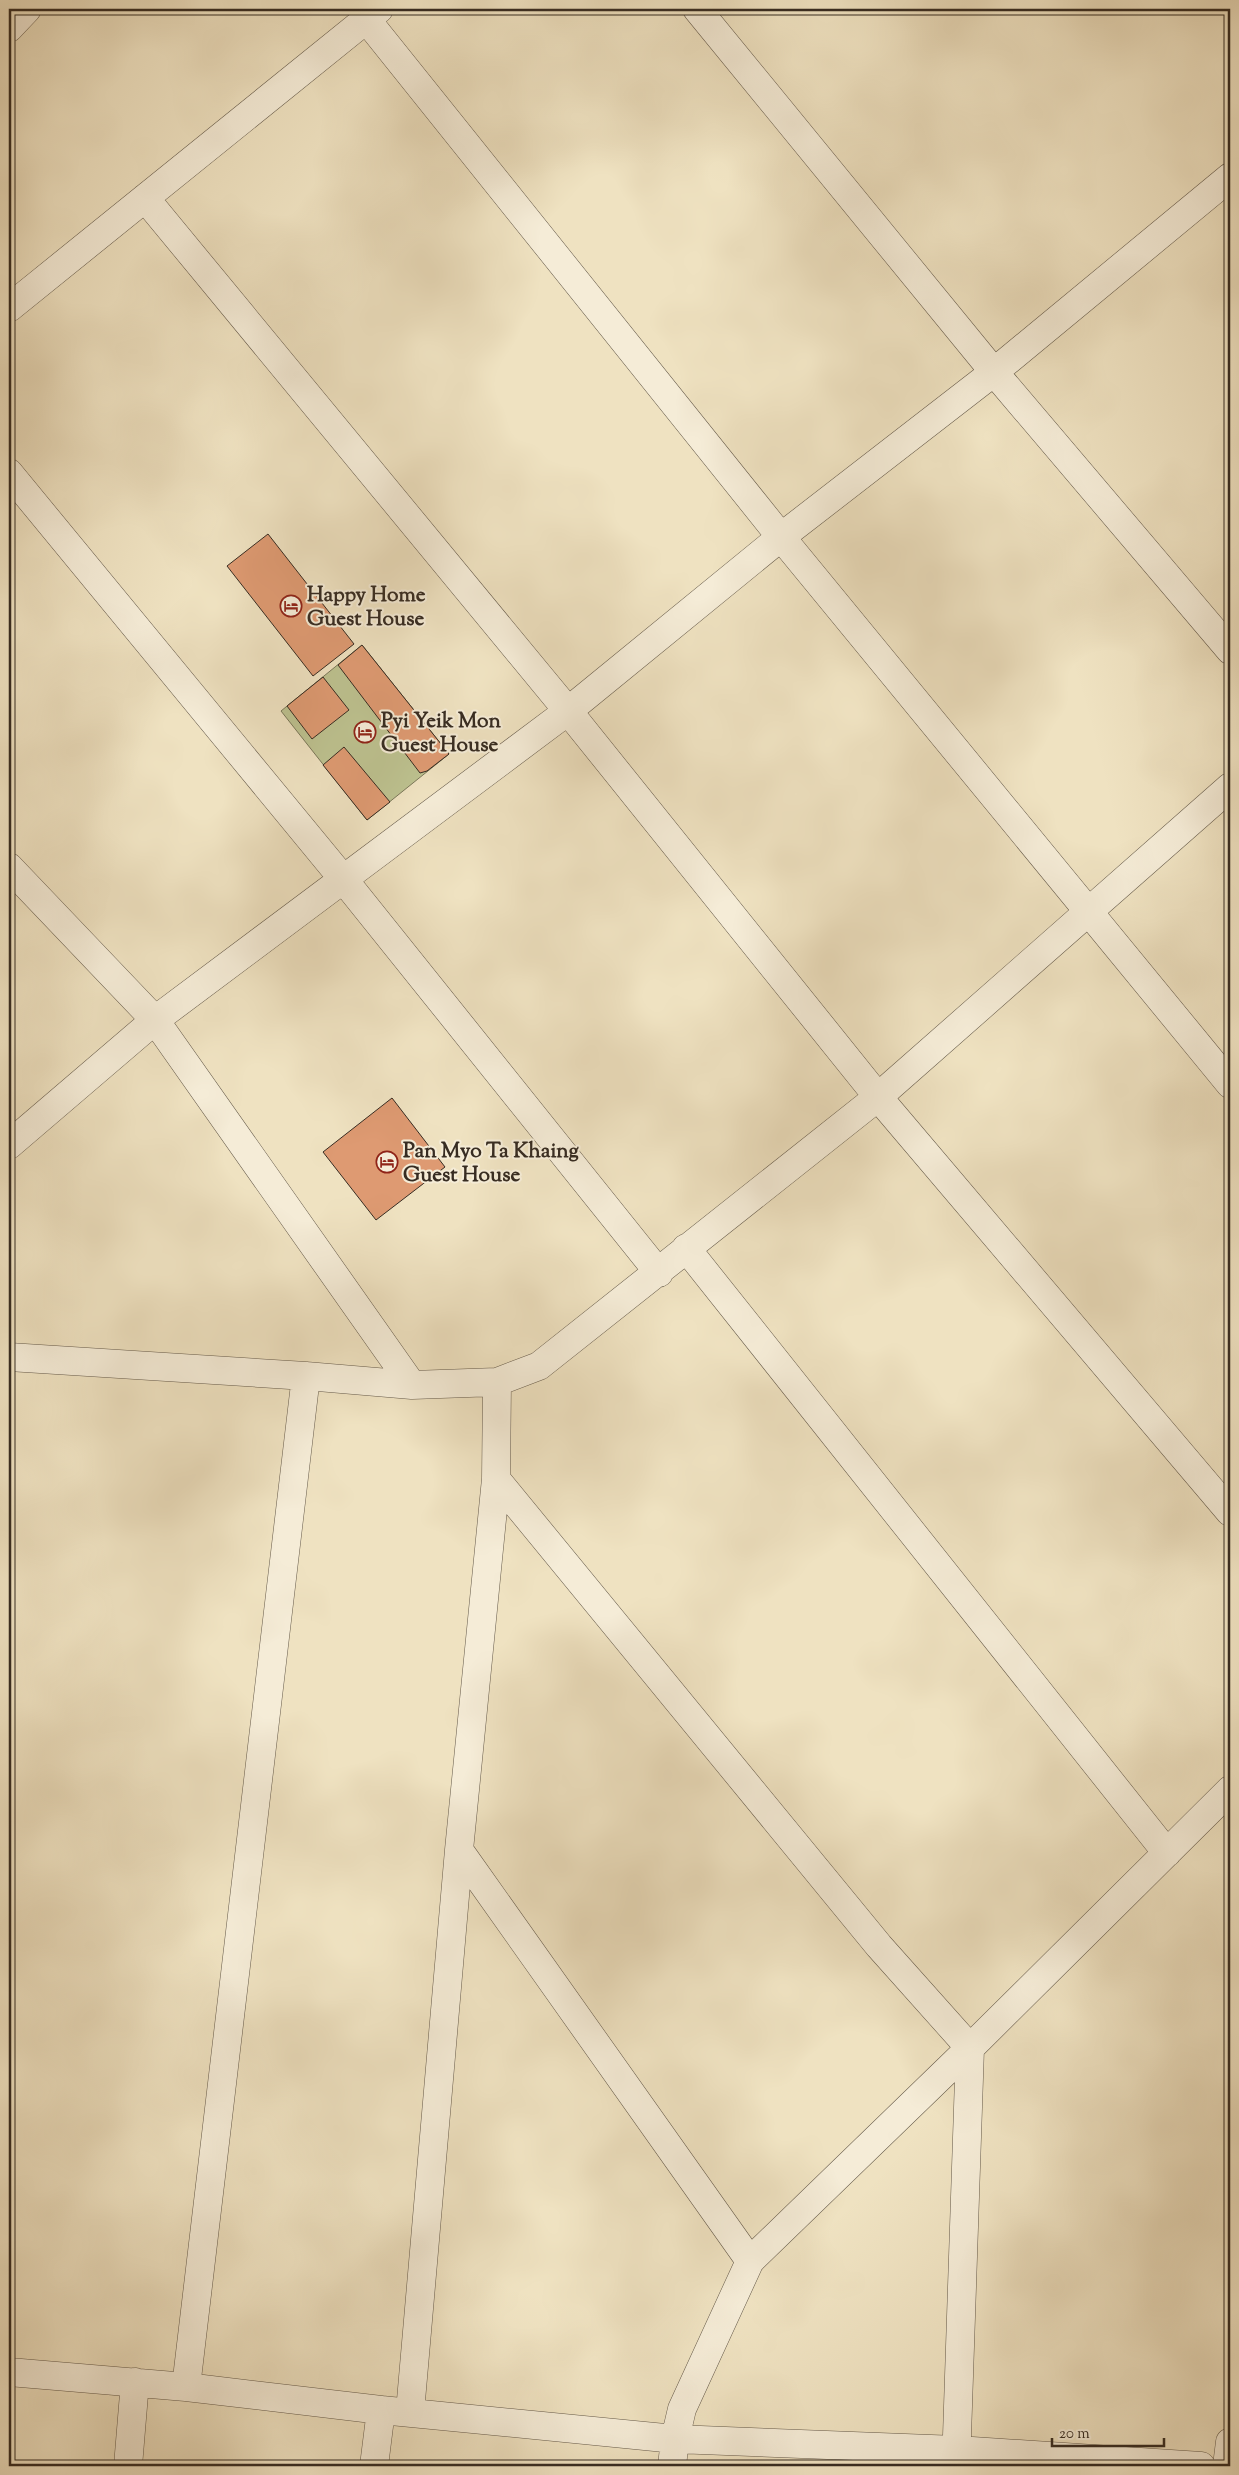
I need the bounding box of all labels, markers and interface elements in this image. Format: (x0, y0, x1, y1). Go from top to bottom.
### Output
place label: Happy Home Guest House (307, 581, 426, 635)
hotel icon: Happy Home Guest House (279, 594, 303, 618)
place label: Pyi Yeik Mon Guest House (381, 707, 501, 761)
hotel icon: Pyi Yeik Mon Guest House (353, 720, 377, 744)
place label: Pan Myo Ta Khaing Guest House (403, 1137, 580, 1191)
hotel icon: Pan Myo Ta Khaing Guest House (375, 1150, 399, 1174)
scale bar (1052, 2415, 1164, 2447)
text: 20 m (1059, 2424, 1090, 2445)

